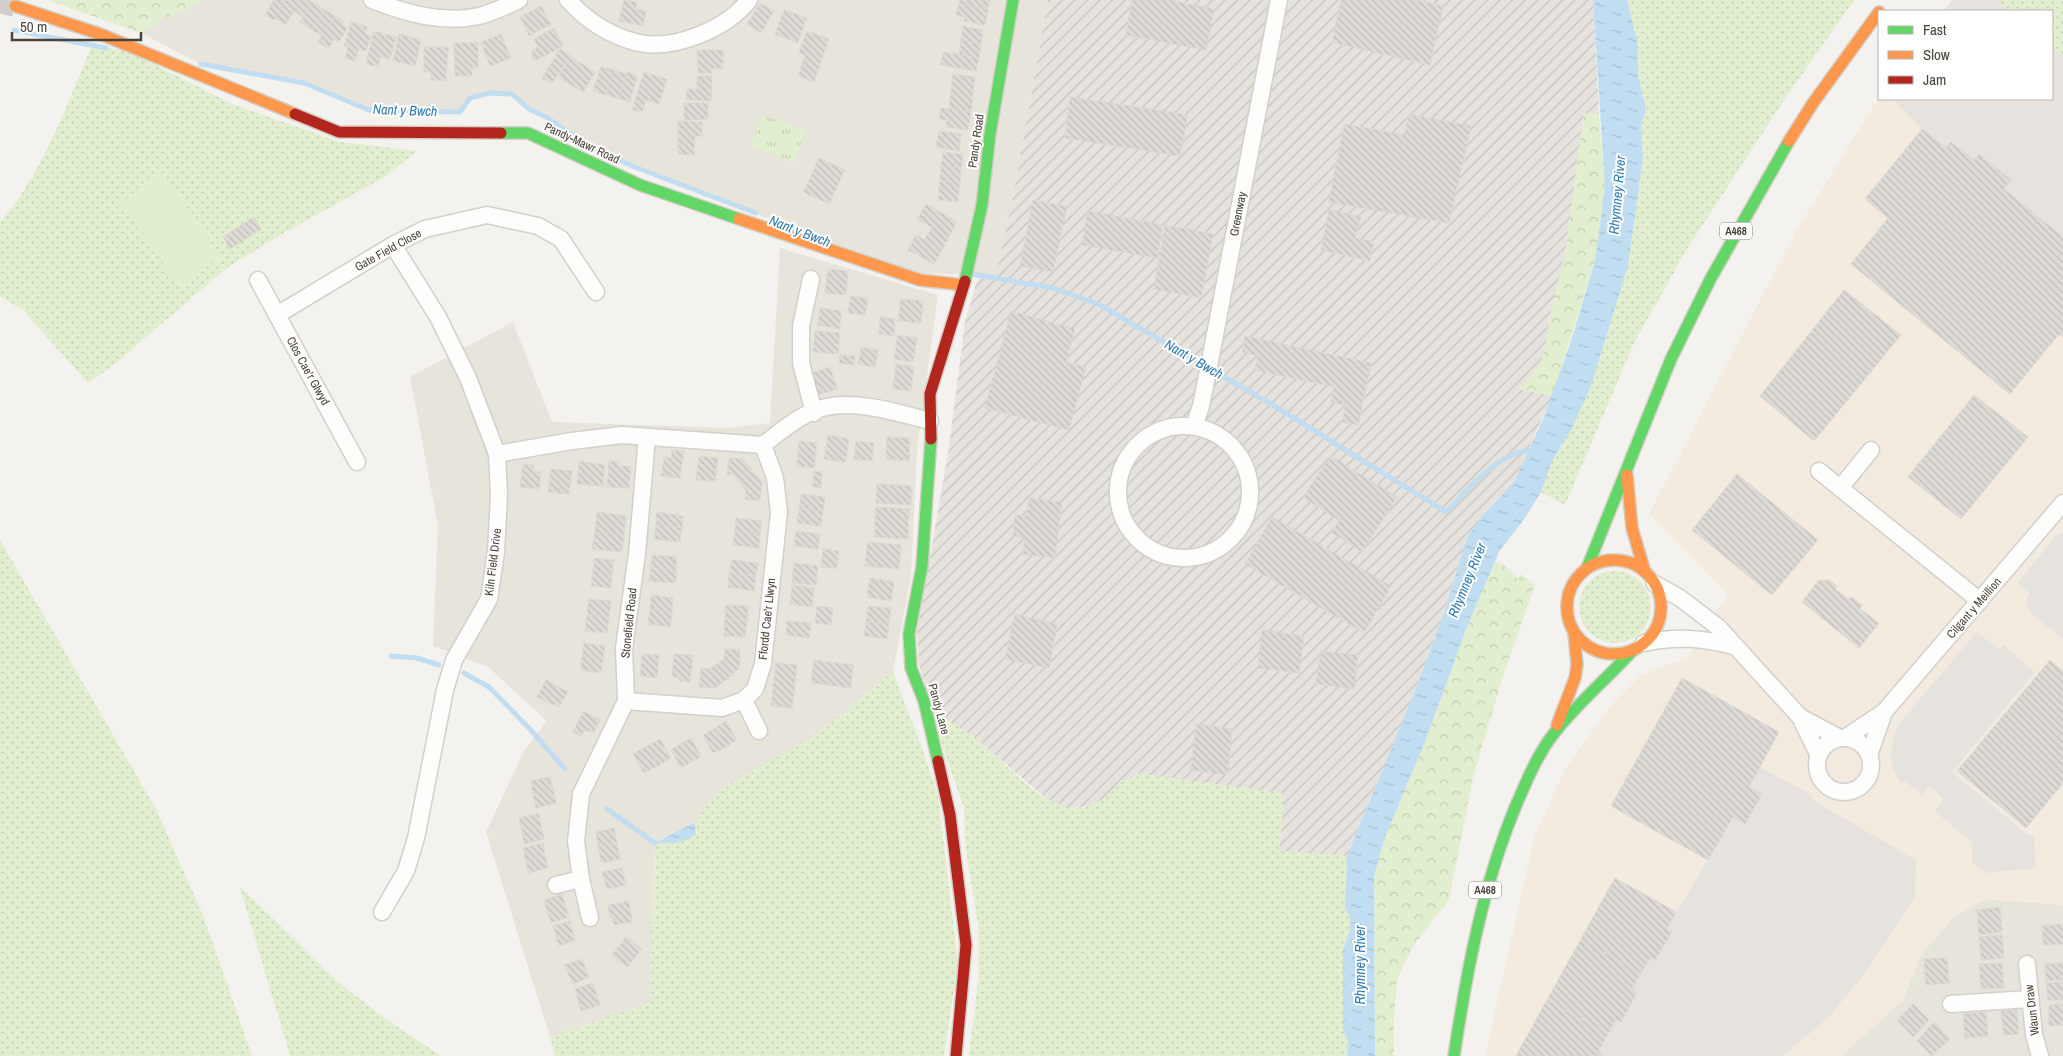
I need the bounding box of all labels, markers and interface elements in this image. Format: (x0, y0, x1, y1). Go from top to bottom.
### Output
scale bar (12, 10, 141, 42)
legend (1878, 10, 2053, 100)
text: 50 m (20, 16, 47, 37)
text: Fast (1923, 19, 1947, 40)
text: Slow (1923, 44, 1950, 65)
text: Jam (1923, 69, 1946, 90)
water label: Nant y Bwch (372, 100, 438, 120)
street label: Pandy Road (964, 113, 988, 169)
street label: Pandy-Mawr Road (542, 119, 622, 167)
water label: Rhymney River (1605, 154, 1630, 235)
street label: Greenway (1226, 190, 1250, 238)
water label: Nant y Bwch (767, 211, 833, 251)
road number: A468 (1720, 222, 1752, 240)
street label: Gate Field Close (352, 225, 424, 275)
street label: Clos Cae'r Glwyd (283, 334, 333, 408)
water label: Nant y Bwch (1162, 335, 1226, 383)
street label: Kiln Field Drive (481, 527, 505, 597)
water label: Rhymney River (1444, 539, 1491, 620)
street label: Cilgant y Meillion (1943, 574, 2005, 642)
street label: Ffordd Cae'r Llwyn (755, 577, 779, 661)
street label: Stonefield Road (617, 587, 641, 659)
street label: Pandy Lane (924, 682, 954, 736)
road number: A468 (1469, 882, 1501, 898)
water label: Rhymney River (1351, 924, 1369, 1005)
street label: Waun Draw (2021, 983, 2043, 1036)

